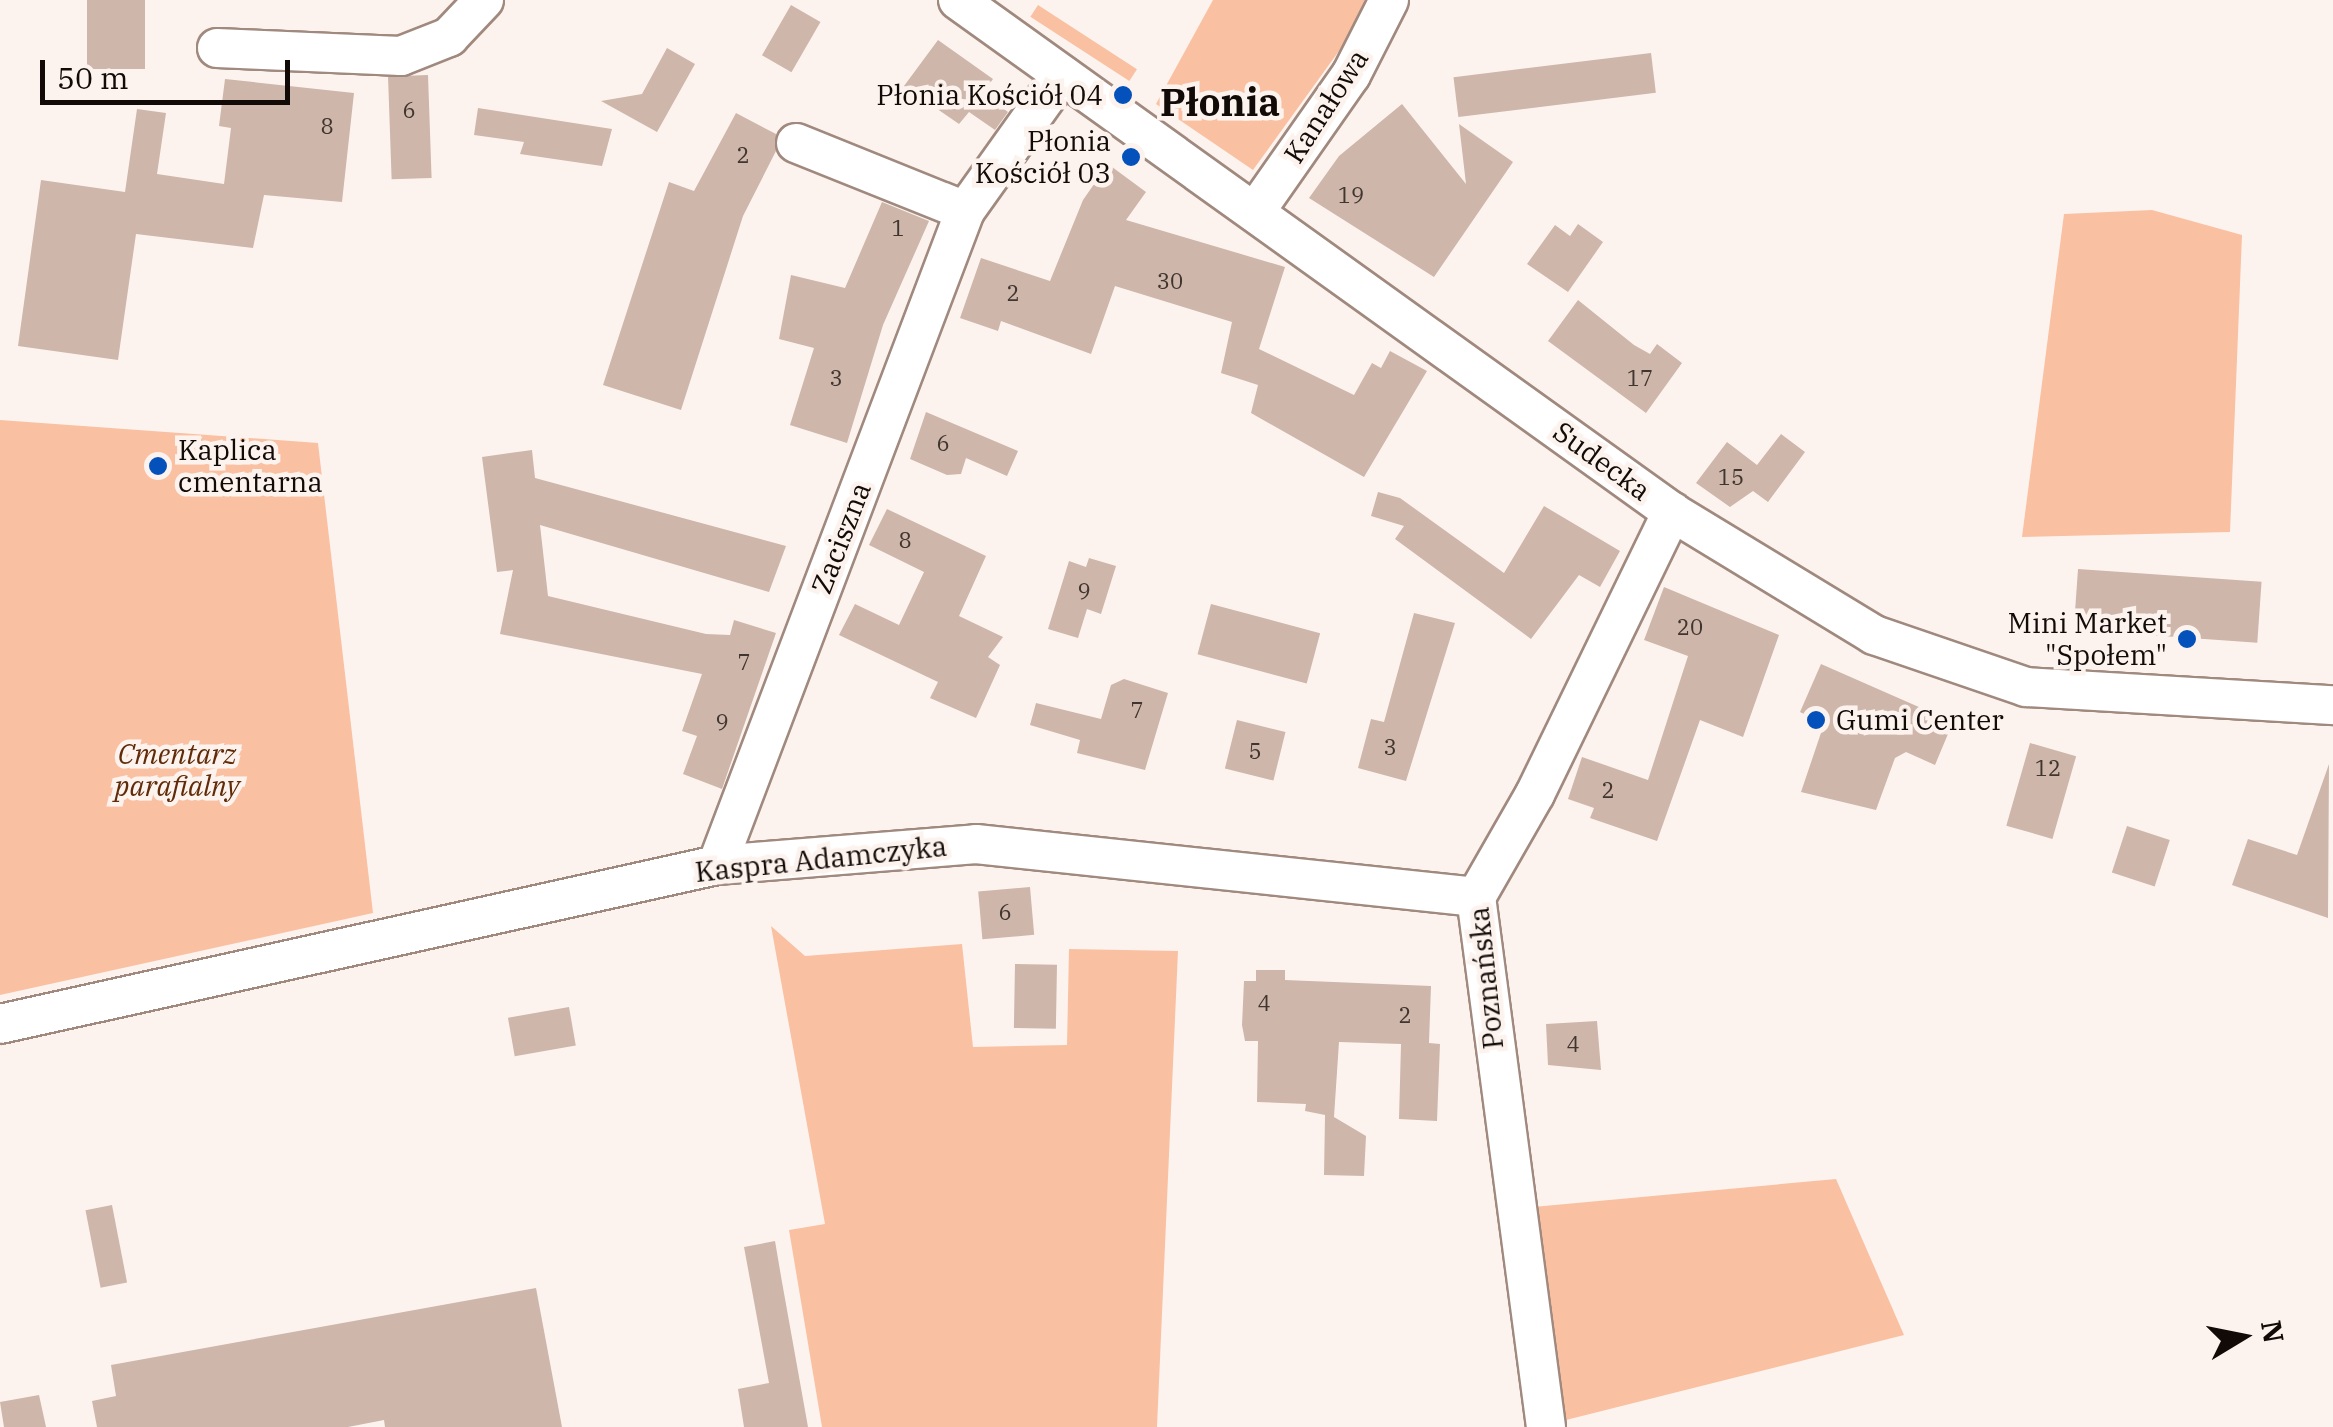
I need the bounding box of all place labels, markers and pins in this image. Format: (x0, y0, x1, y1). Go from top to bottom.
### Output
place label: Płonia Kościół 04 (876, 78, 1103, 112)
marker: Płonia Kościół 04 (1112, 84, 1134, 106)
place label: Płonia Kościół 03 (975, 124, 1111, 190)
marker: Płonia Kościół 03 (1120, 146, 1142, 168)
place label: Kaplica cmentarna (178, 433, 323, 499)
marker: Kaplica cmentarna (147, 455, 169, 477)
place label: Mini Market "Społem" (2008, 606, 2167, 672)
marker: Mini Market "Społem" (2176, 628, 2198, 650)
place label: Gumi Center (1836, 703, 2004, 737)
marker: Gumi Center (1805, 709, 1827, 731)

